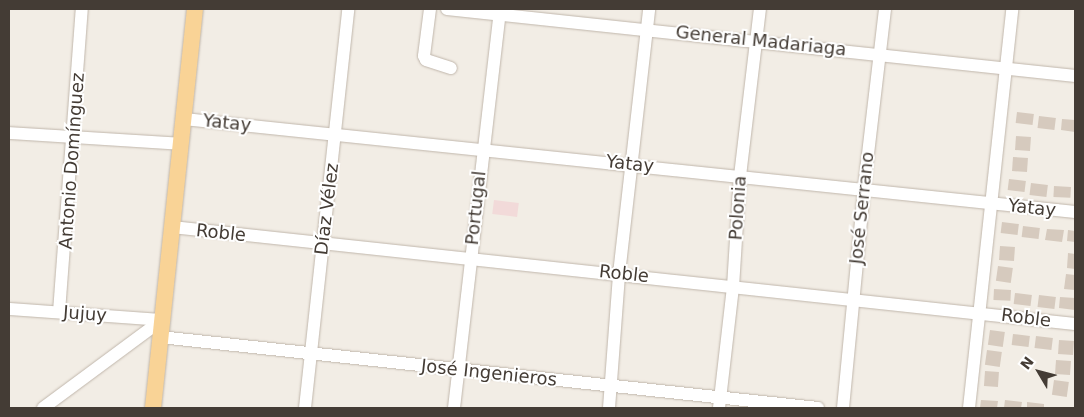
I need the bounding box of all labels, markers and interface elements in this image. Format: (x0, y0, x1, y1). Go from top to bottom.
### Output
street label: General Madariaga (675, 21, 847, 61)
street label: Antonio Domínguez (55, 72, 89, 250)
street label: Yatay (202, 110, 252, 136)
street label: Yatay (605, 151, 655, 177)
street label: José Serrano (845, 151, 879, 265)
street label: Díaz Vélez (311, 162, 343, 256)
street label: Portugal (461, 170, 491, 246)
street label: Polonia (725, 175, 751, 241)
street label: Yatay (1007, 195, 1057, 221)
street label: Roble (195, 220, 247, 246)
street label: Roble (598, 261, 650, 287)
street label: Jujuy (62, 302, 108, 326)
street label: Roble (1000, 304, 1052, 332)
north arrow (1014, 347, 1064, 397)
text: N (1017, 353, 1037, 372)
street label: José Ingenieros (420, 355, 558, 391)

